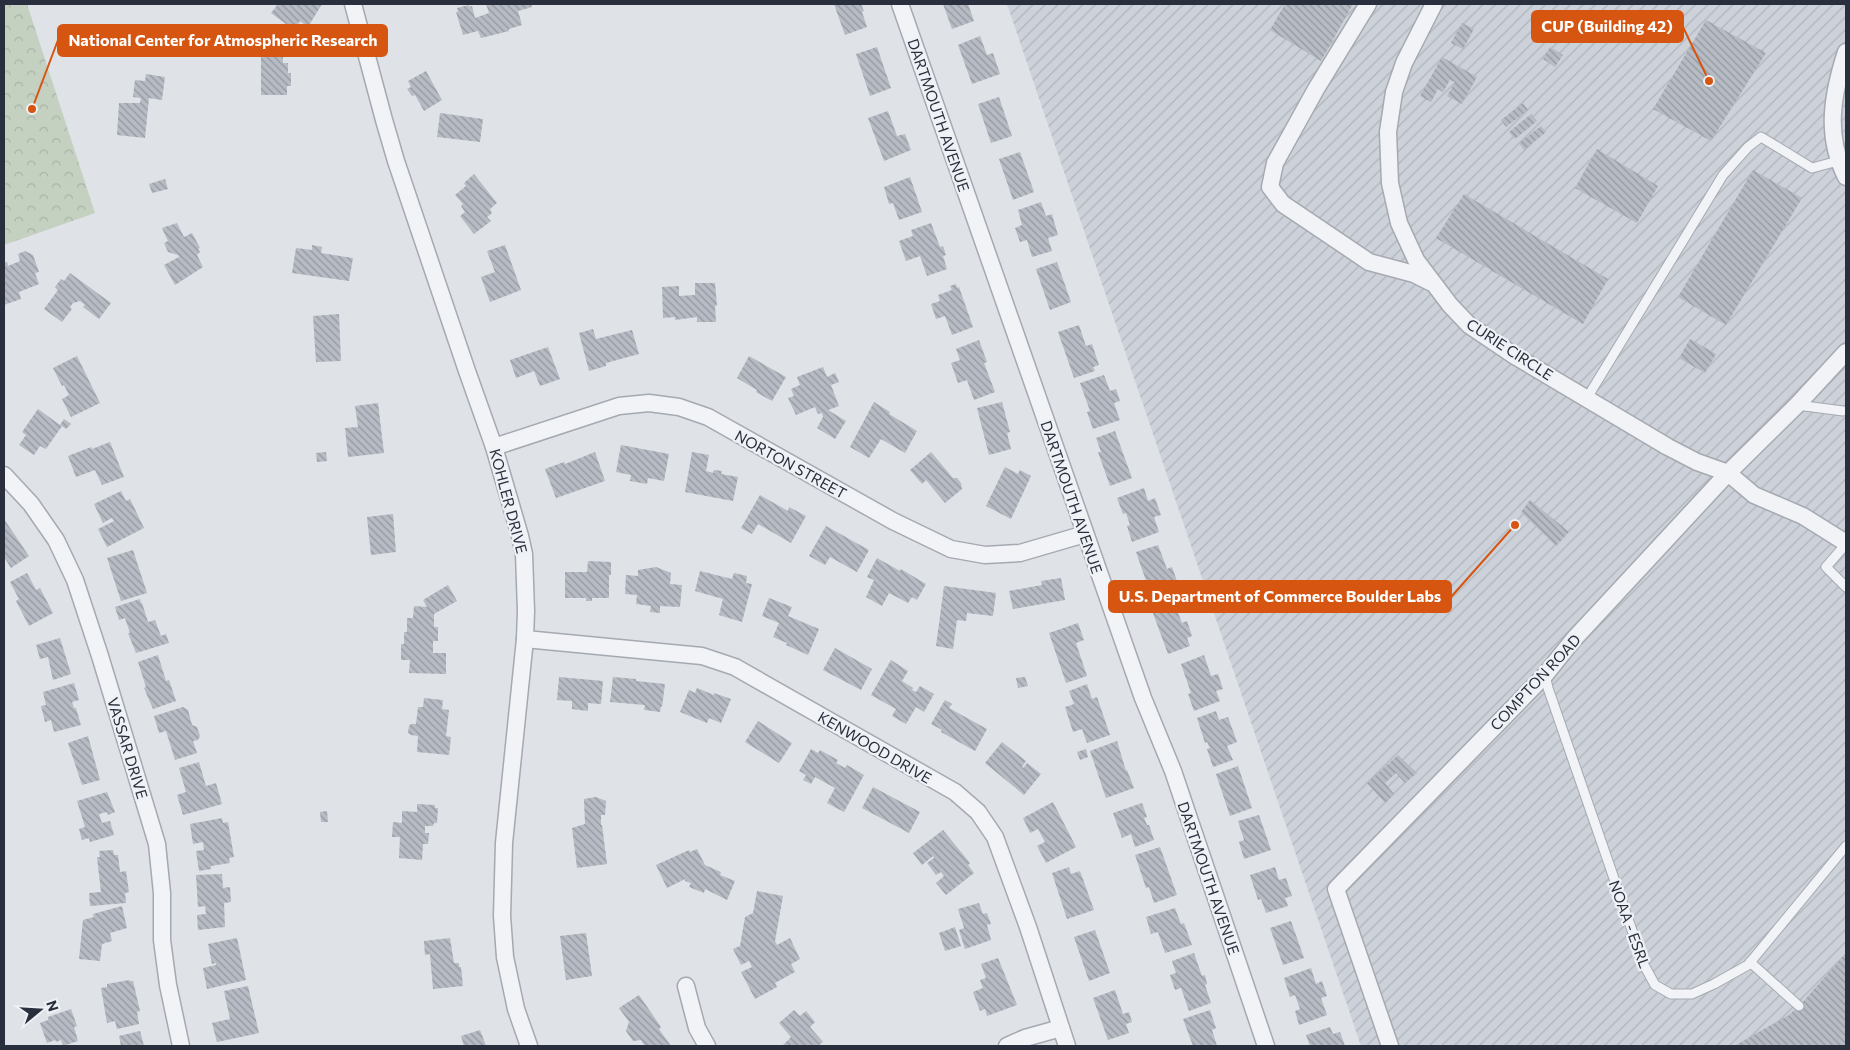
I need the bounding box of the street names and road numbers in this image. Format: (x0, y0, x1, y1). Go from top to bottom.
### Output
street label: DARTMOUTH AVENUE (904, 36, 974, 194)
street label: CURIE CIRCLE (1463, 314, 1557, 384)
street label: DARTMOUTH AVENUE (1037, 418, 1107, 576)
street label: NORTON STREET (732, 426, 850, 502)
street label: KOHLER DRIVE (486, 447, 532, 556)
street label: COMPTON ROAD (1486, 630, 1584, 734)
street label: VASSAR DRIVE (104, 695, 152, 801)
street label: KENWOOD DRIVE (815, 707, 935, 787)
street label: DARTMOUTH AVENUE (1174, 799, 1244, 957)
street label: NOAA - ESRL (1606, 878, 1654, 971)

